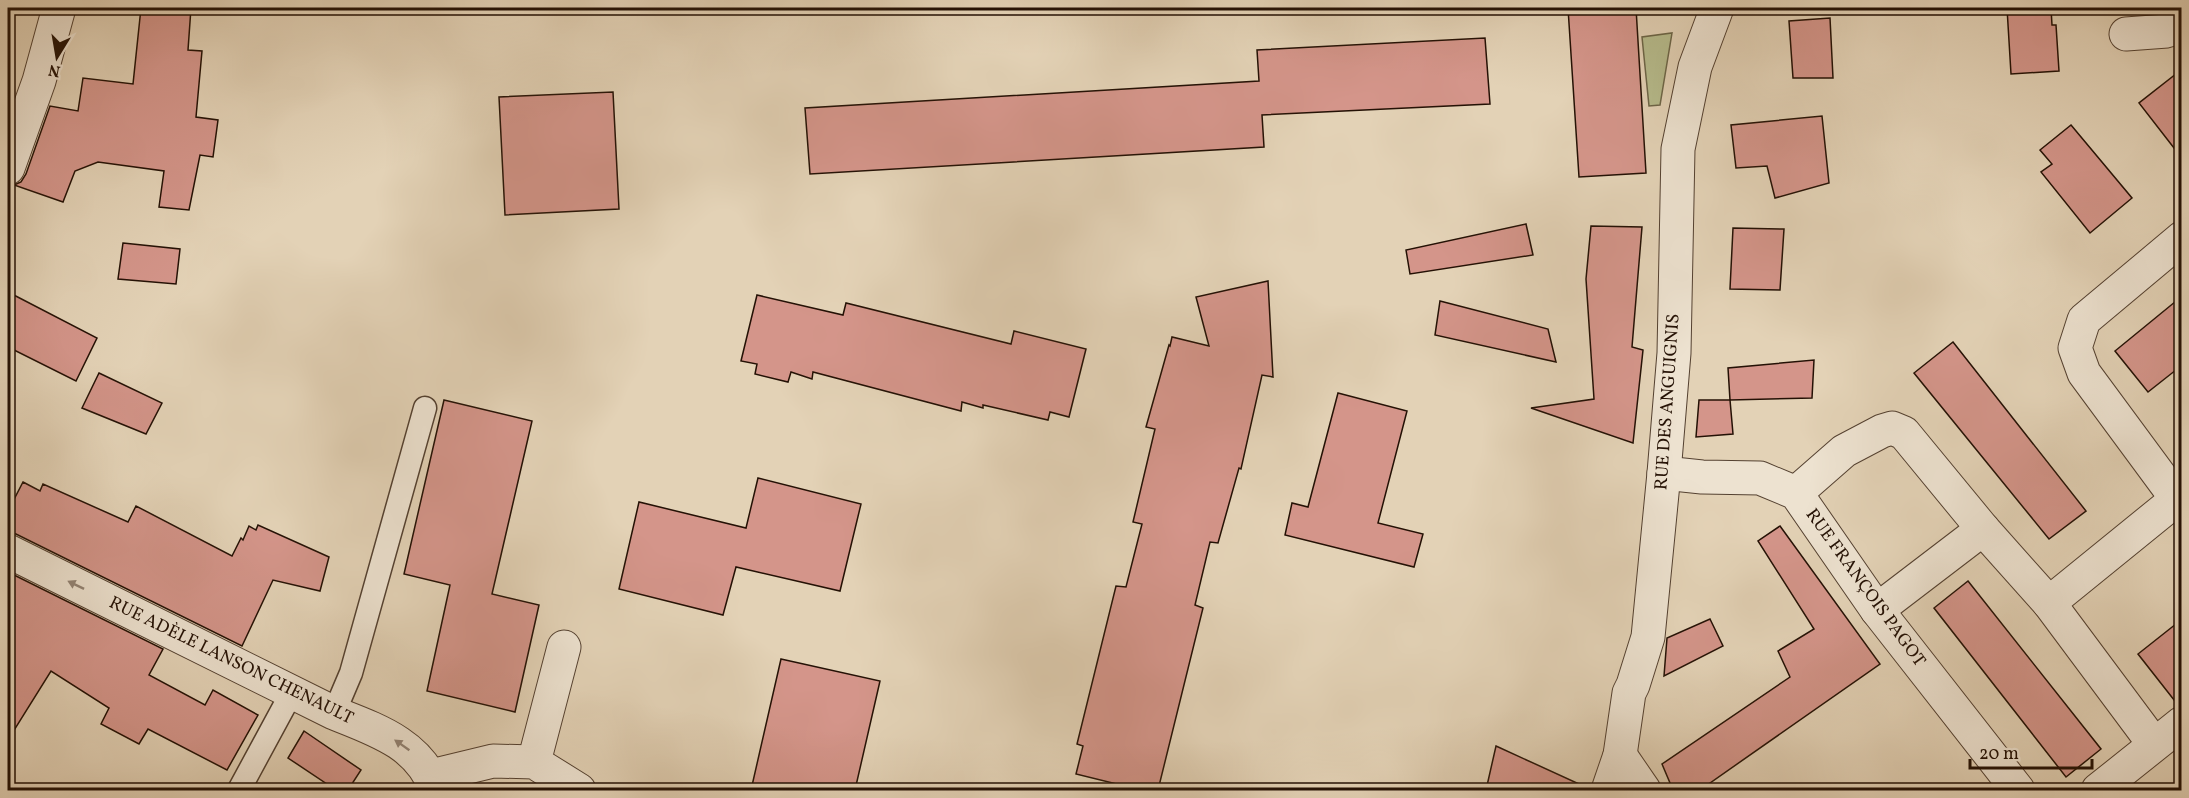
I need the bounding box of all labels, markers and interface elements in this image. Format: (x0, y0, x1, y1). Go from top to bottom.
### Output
north arrow (27, 27, 87, 87)
text: N (46, 58, 62, 82)
street label: RUE DES ANGUIGNIS (1649, 313, 1687, 491)
street label: RUE FRANÇOIS PAGOT (1799, 504, 1931, 673)
one-way arrow (68, 580, 85, 590)
street label: RUE ADÈLE LANSON CHENAULT (105, 591, 358, 731)
scale bar (1970, 732, 2092, 770)
one-way arrow (394, 739, 410, 751)
text: 20 m (1979, 742, 2019, 767)

